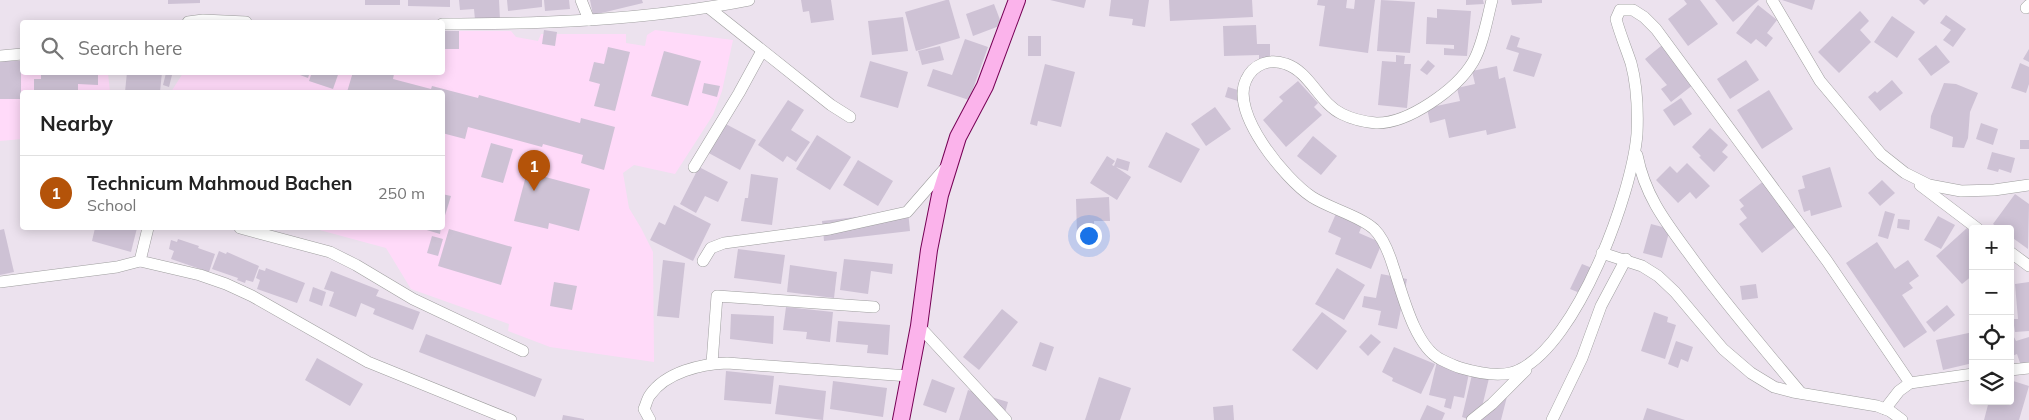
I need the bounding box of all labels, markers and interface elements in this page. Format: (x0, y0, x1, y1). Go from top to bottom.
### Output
search box (20, 20, 445, 75)
icon: search (38, 34, 66, 62)
text: Search here (78, 36, 182, 60)
text: Nearby (40, 110, 113, 136)
pin: 1 (518, 150, 550, 191)
text: Technicum Mahmoud Bachen (87, 171, 353, 195)
text: 1 (51, 183, 61, 203)
text: 250 m (378, 183, 425, 203)
text: School (87, 195, 136, 215)
your location (1076, 223, 1102, 249)
map controls (1969, 225, 2014, 405)
button: + (1969, 225, 2014, 270)
button: − (1969, 270, 2014, 315)
button: locate (1969, 315, 2014, 360)
button: layers (1969, 360, 2014, 405)

